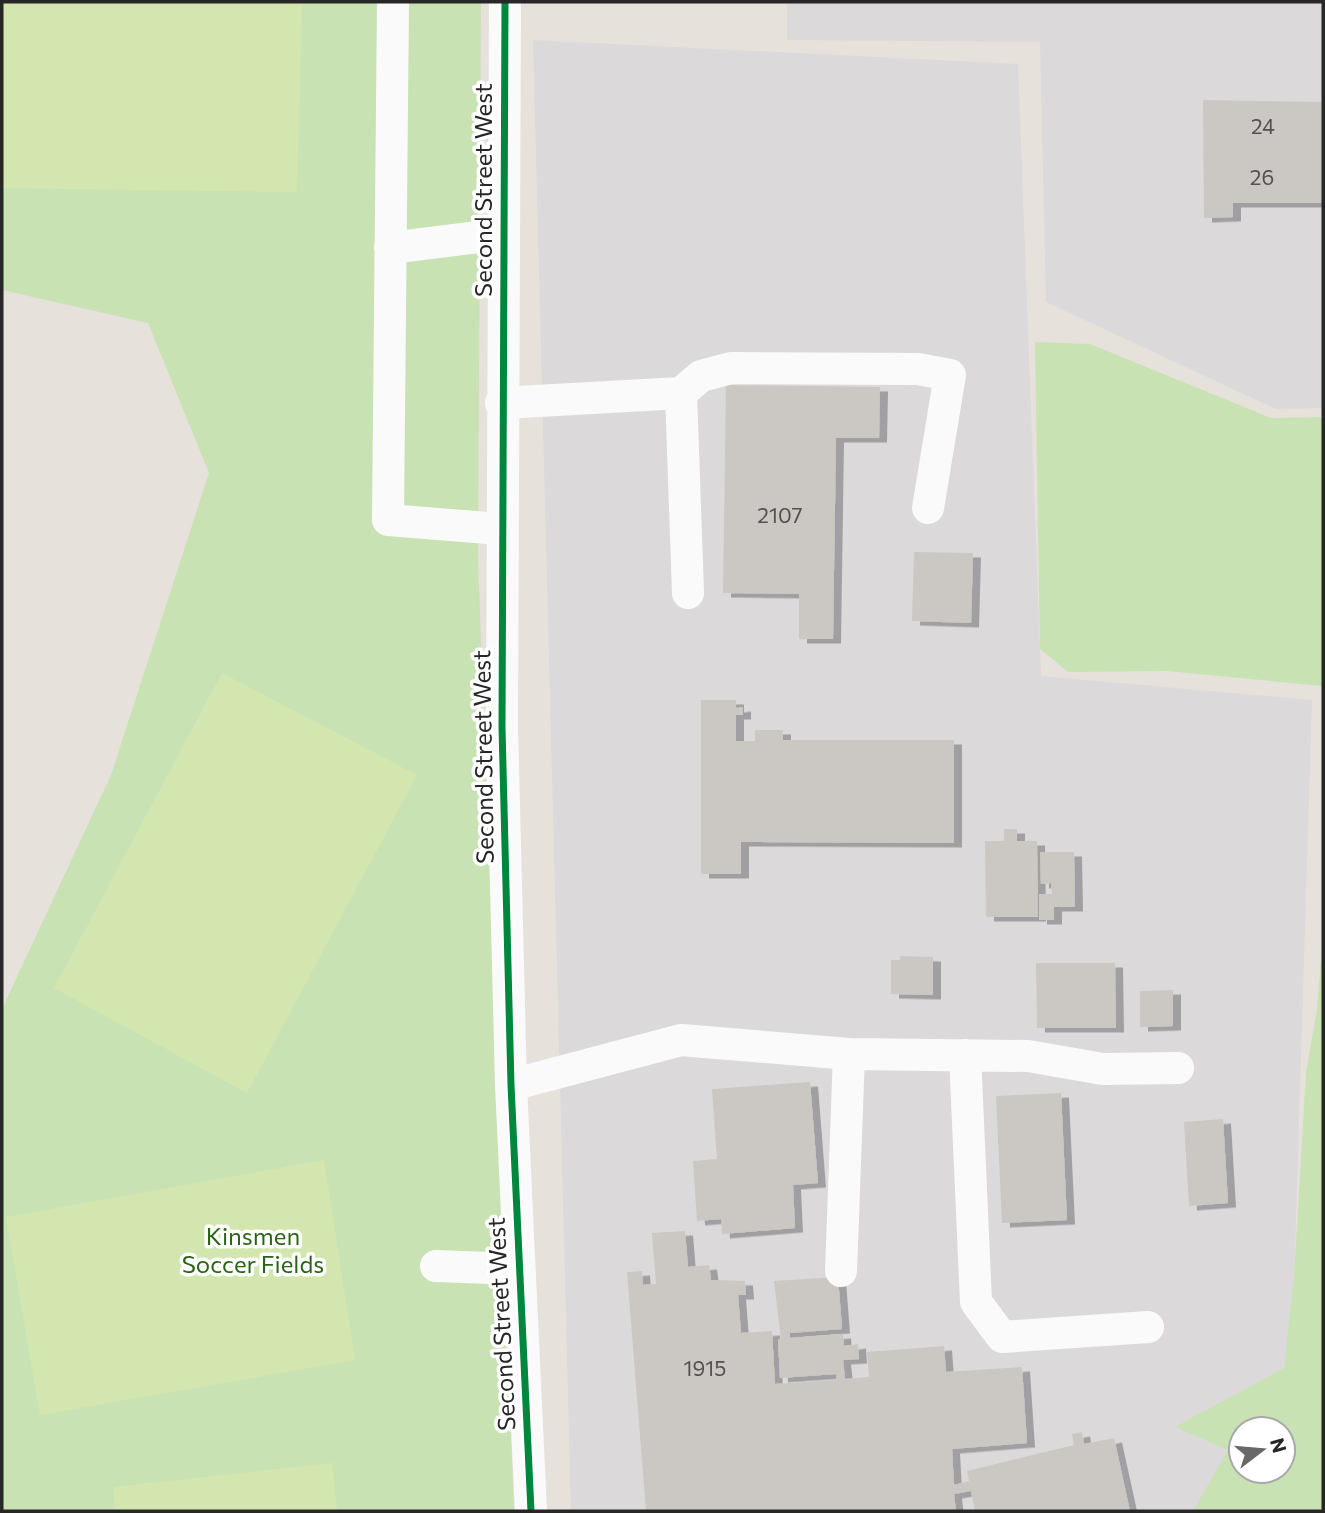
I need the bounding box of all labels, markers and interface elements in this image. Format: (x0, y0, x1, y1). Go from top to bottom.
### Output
street label: Second Street West (468, 83, 497, 297)
house number: 24 (1251, 113, 1275, 138)
house number: 26 (1250, 164, 1274, 189)
house number: 2107 (757, 502, 803, 527)
street label: Second Street West (466, 650, 499, 864)
street label: Second Street West (480, 1216, 521, 1432)
park label: Kinsmen Soccer Fields (182, 1221, 324, 1278)
house number: 1915 (684, 1355, 726, 1380)
north arrow (1227, 1415, 1297, 1485)
text: N (1266, 1435, 1292, 1455)

